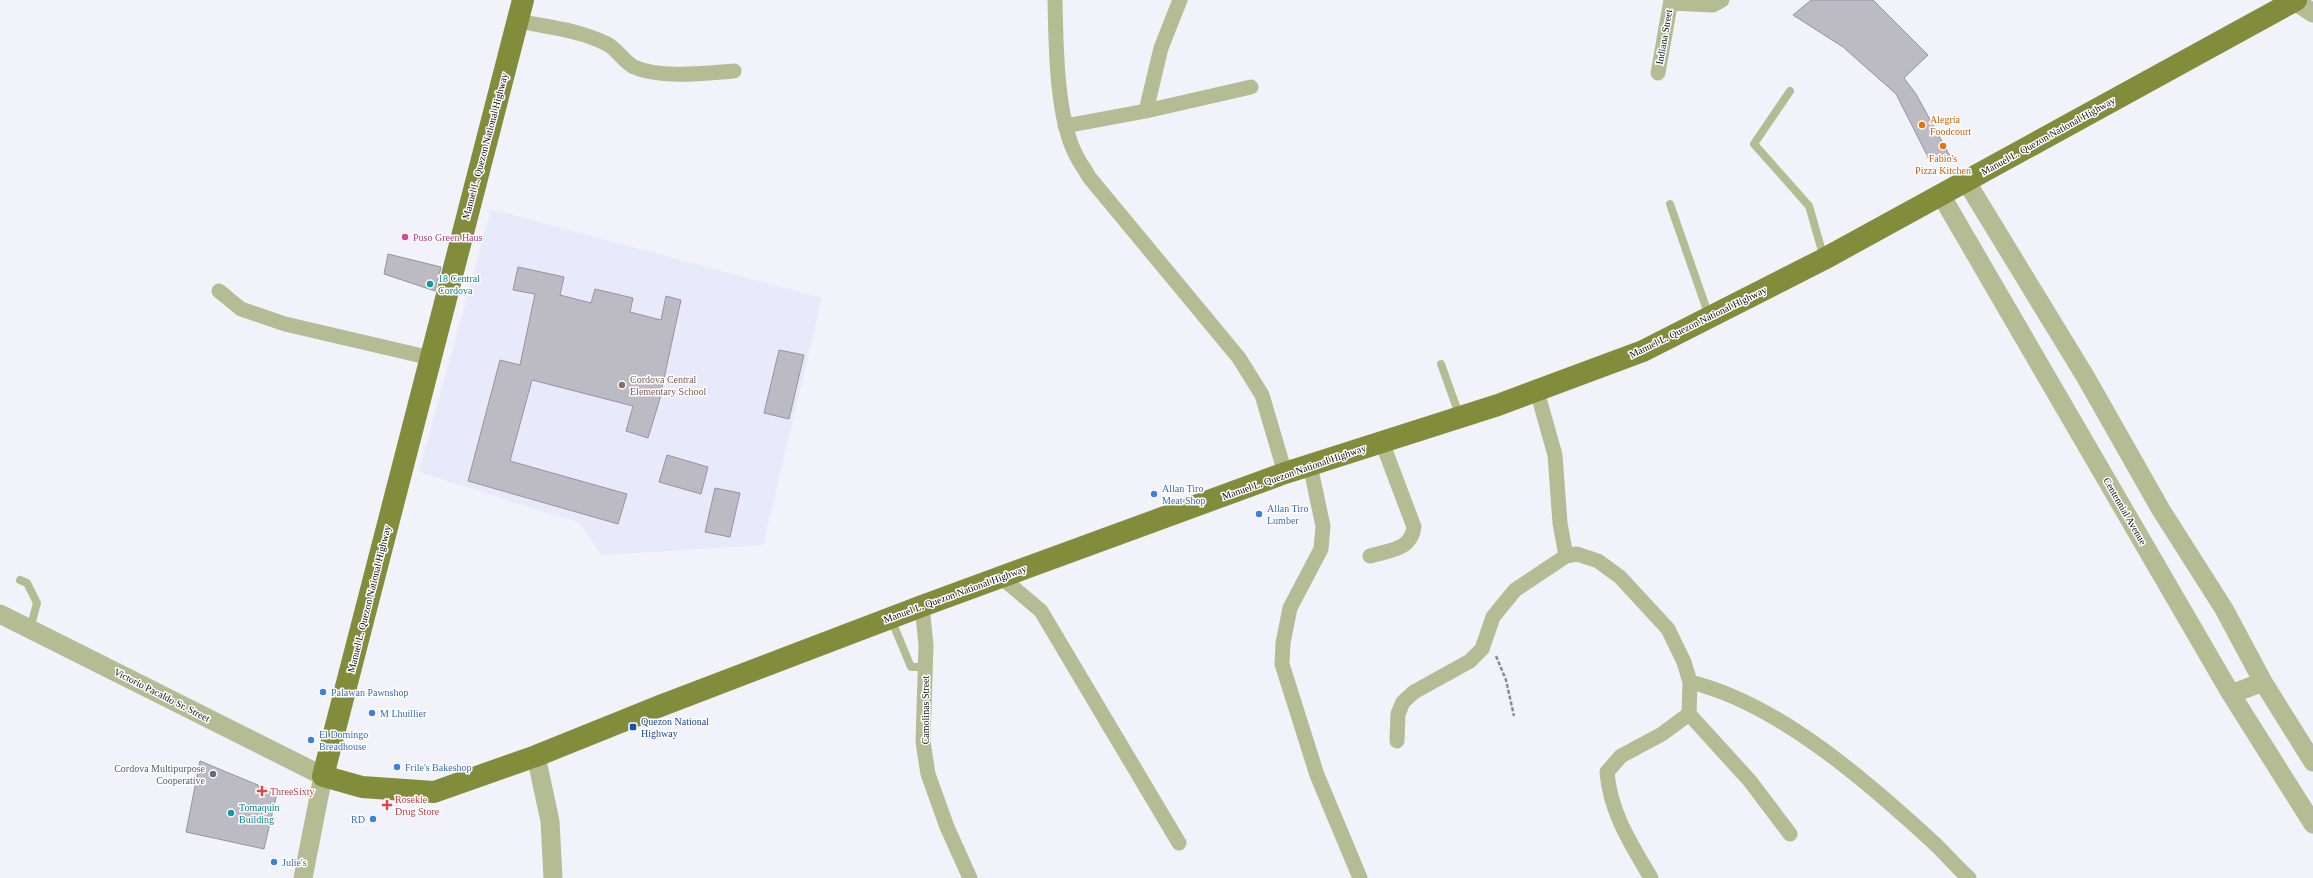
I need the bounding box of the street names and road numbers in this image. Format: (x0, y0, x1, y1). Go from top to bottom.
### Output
street label: Indiana Street (1654, 8, 1674, 65)
street label: Manuel L. Quezon National Highway (460, 71, 510, 221)
street label: Manuel L. Quezon National Highway (1979, 94, 2117, 178)
street label: Manuel L. Quezon National Highway (1628, 284, 1768, 360)
street label: Manuel L. Quezon National Highway (1221, 442, 1367, 502)
street label: Centennial Avenue (2101, 476, 2149, 547)
street label: Manuel L. Quezon National Highway (345, 524, 393, 674)
street label: Manuel L. Quezon National Highway (882, 563, 1028, 625)
street label: Victorio Pacaldo Sr. Street (112, 666, 212, 724)
street label: Camolinas Street (920, 675, 931, 744)

